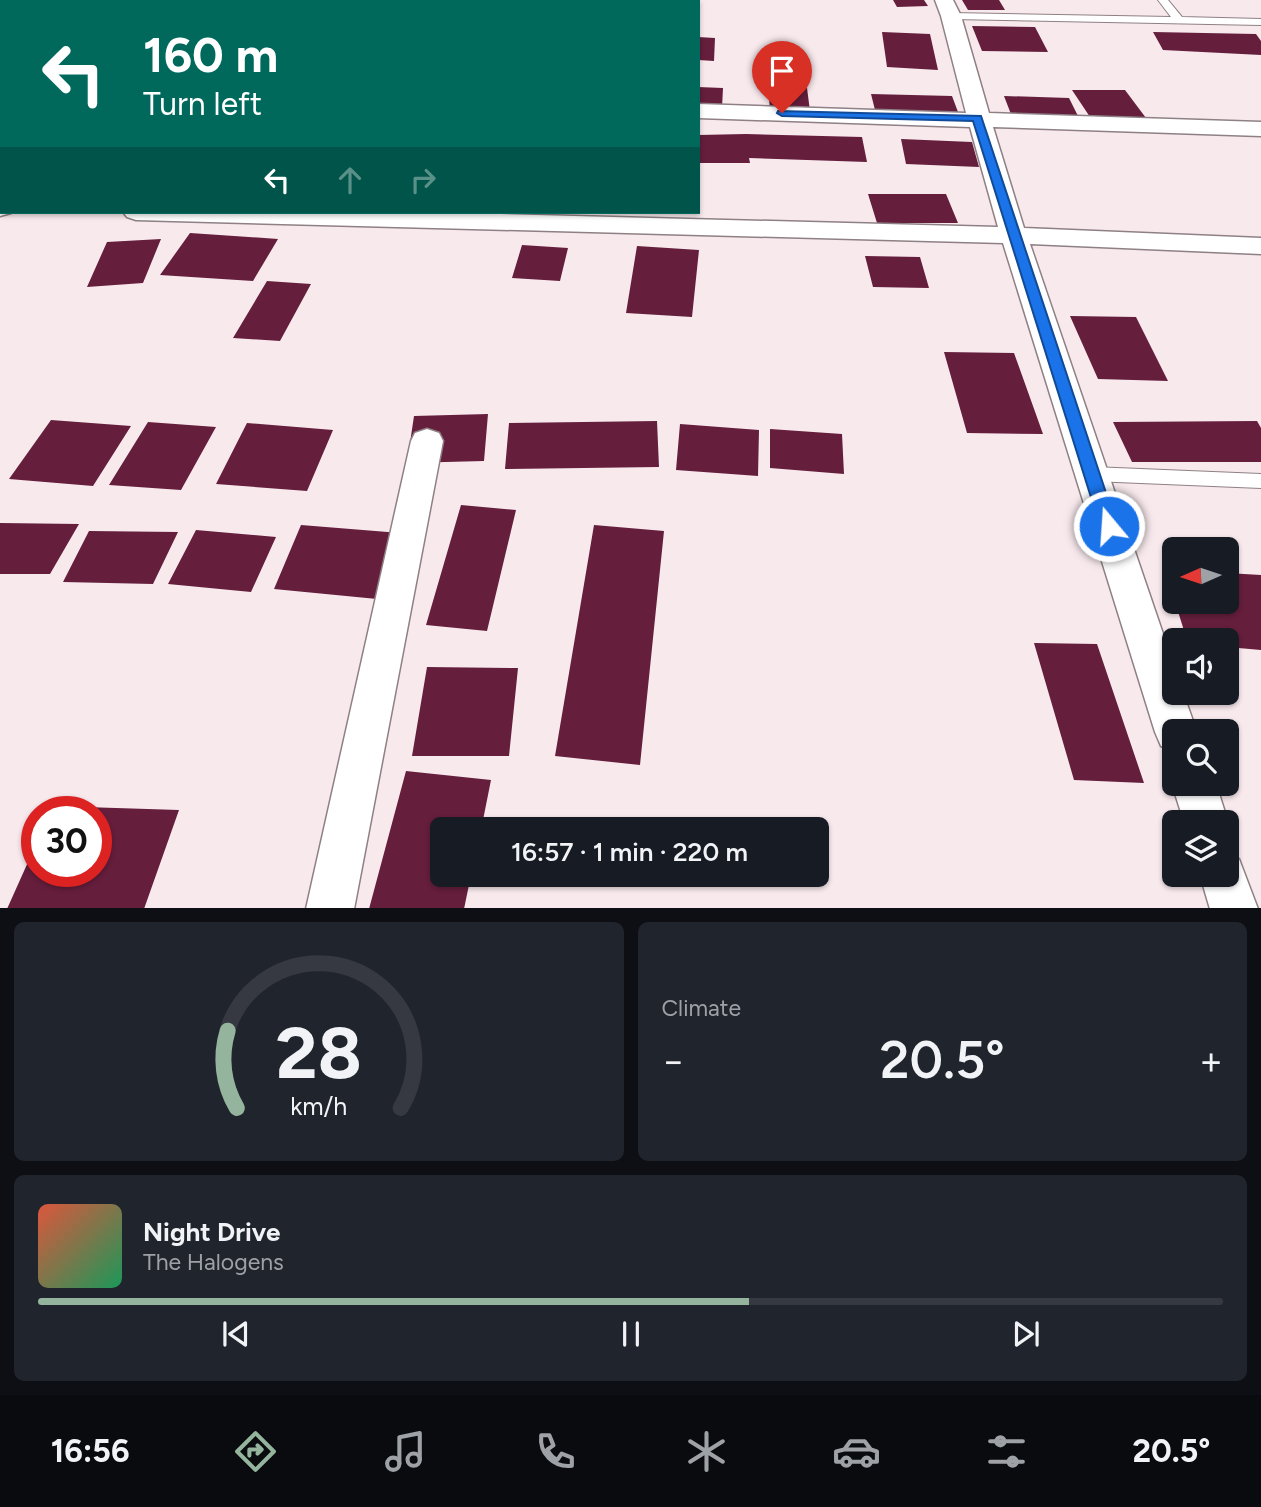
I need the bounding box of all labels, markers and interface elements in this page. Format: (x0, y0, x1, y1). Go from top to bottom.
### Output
text: 160 m (143, 25, 278, 84)
icon: left (28, 28, 119, 119)
pin (752, 41, 812, 113)
icon: arrive (763, 52, 801, 90)
text: Turn left (143, 85, 262, 123)
icon: left (258, 161, 296, 199)
icon: ahead (331, 161, 369, 199)
icon: right (404, 161, 442, 199)
position arrow (1072, 489, 1146, 563)
north arrow (1162, 537, 1239, 614)
map controls (1162, 537, 1239, 887)
button: sound (1162, 628, 1239, 705)
button: search (1162, 719, 1239, 796)
speed limit sign: 30 (21, 796, 112, 887)
button: layers (1162, 810, 1239, 887)
text: 16:57 · 1 min · 220 m (511, 836, 748, 868)
text: Climate (662, 994, 741, 1022)
text: 28 (275, 1009, 362, 1096)
text: 20.5° (880, 1029, 1005, 1091)
text: − (662, 1038, 685, 1084)
text: + (1199, 1038, 1223, 1084)
text: km/h (290, 1090, 347, 1120)
text: Night Drive (143, 1216, 280, 1248)
text: The Halogens (143, 1248, 284, 1276)
icon: previous (217, 1315, 255, 1353)
icon: pause (612, 1315, 650, 1353)
icon: next (1007, 1315, 1045, 1353)
icon: directions (231, 1427, 280, 1476)
icon: music (381, 1427, 430, 1476)
icon: phone (531, 1427, 580, 1476)
icon: climate (682, 1427, 731, 1476)
icon: car (832, 1427, 881, 1476)
icon: filters (982, 1427, 1031, 1476)
text: 16:56 (51, 1432, 130, 1470)
text: 20.5° (1132, 1432, 1210, 1470)

